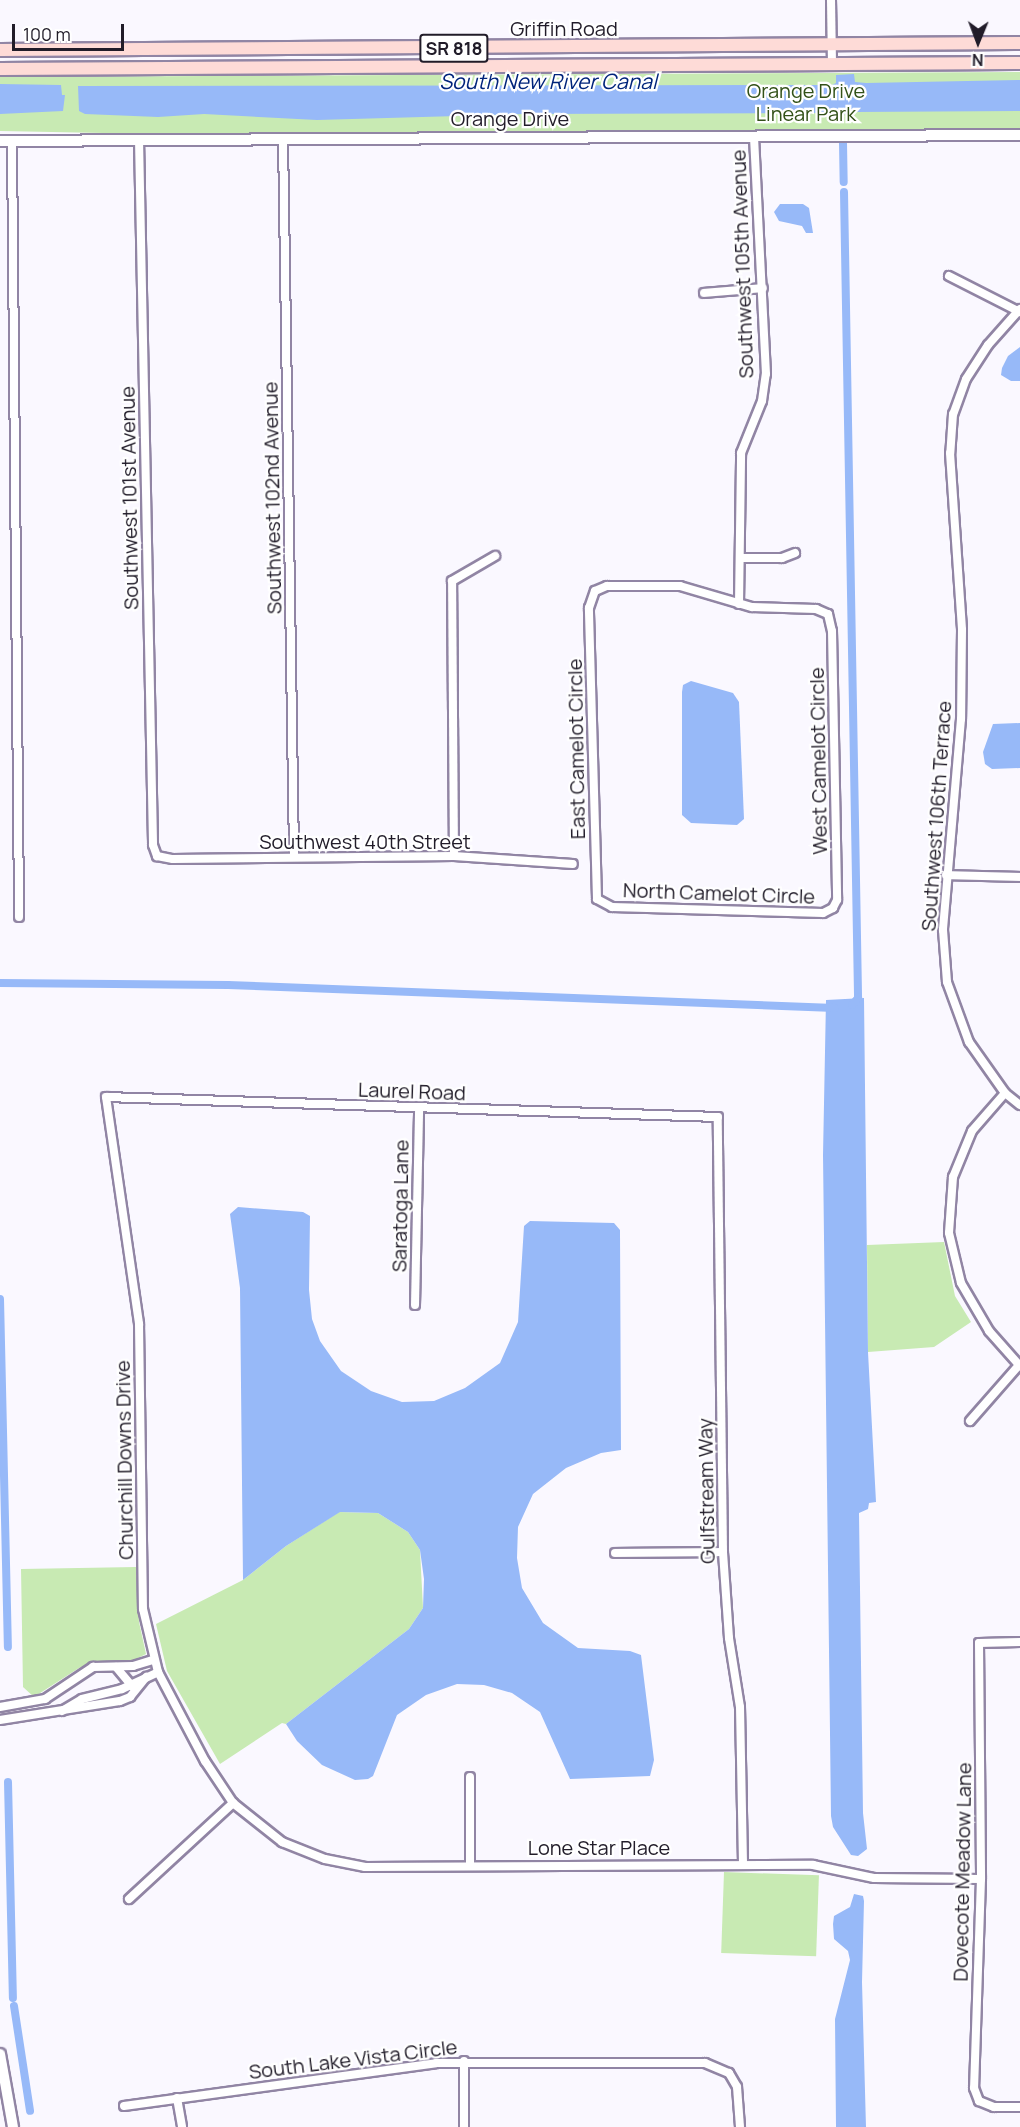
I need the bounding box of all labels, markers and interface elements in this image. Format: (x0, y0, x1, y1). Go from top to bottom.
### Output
scale bar (15, 12, 128, 50)
north arrow (948, 12, 1008, 72)
street label: Griffin Road (510, 16, 618, 40)
text: 100 m (23, 22, 71, 46)
road number: SR 818 (418, 33, 490, 63)
text: N (972, 49, 984, 71)
water label: South New River Canal (439, 68, 657, 94)
park label: Orange Drive Linear Park (747, 79, 865, 126)
street label: Orange Drive (451, 106, 569, 130)
street label: Southwest 105th Avenue (726, 149, 758, 379)
street label: Southwest 102nd Avenue (258, 382, 286, 614)
street label: Southwest 101st Avenue (115, 386, 143, 610)
street label: East Camelot Circle (562, 658, 590, 840)
street label: West Camelot Circle (804, 667, 832, 855)
street label: Southwest 106th Terrace (916, 700, 956, 932)
street label: Southwest 40th Street (259, 829, 471, 853)
street label: North Camelot Circle (623, 878, 815, 908)
street label: Laurel Road (358, 1077, 466, 1105)
street label: Saratoga Lane (387, 1140, 413, 1272)
street label: Churchill Downs Drive (110, 1360, 138, 1560)
street label: Gulfstream Way (693, 1418, 719, 1564)
street label: Dovecote Meadow Lane (948, 1762, 976, 1982)
street label: Lone Star Place (528, 1835, 670, 1859)
street label: South Lake Vista Circle (247, 2034, 459, 2084)

